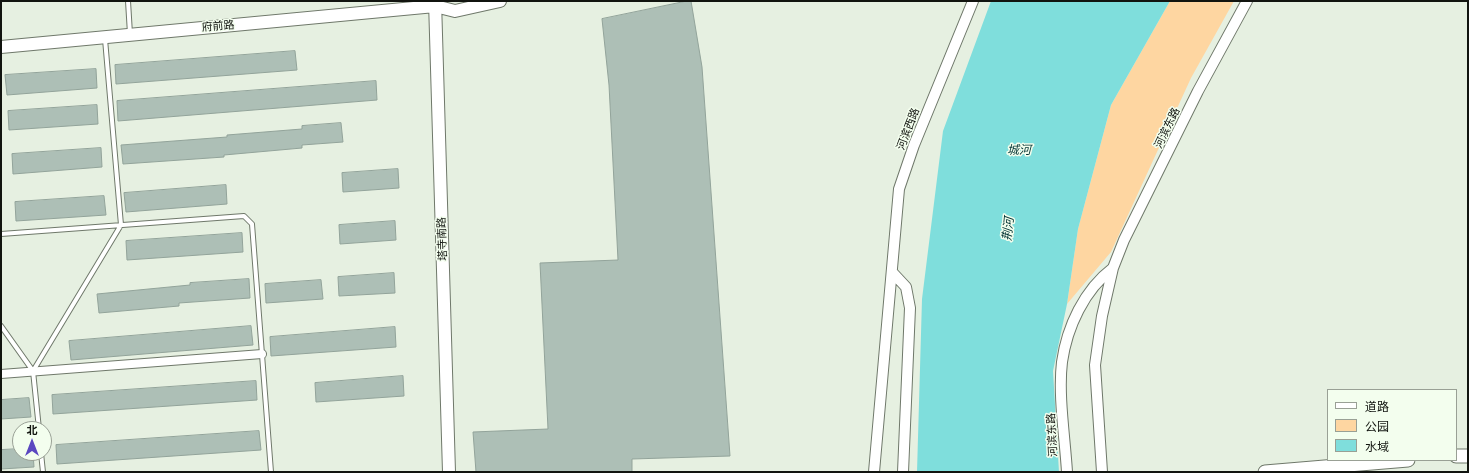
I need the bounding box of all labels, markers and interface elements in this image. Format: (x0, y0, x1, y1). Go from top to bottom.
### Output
street label: 府前路 (201, 18, 235, 34)
street label: 河滨东路 (1151, 105, 1183, 151)
street label: 河滨西路 (894, 106, 922, 152)
water label: 城河 (1007, 143, 1031, 157)
water label: 荆河 (1000, 216, 1016, 242)
street label: 塔寺南路 (435, 217, 449, 261)
legend (1327, 389, 1457, 461)
text: 道路 (1365, 400, 1389, 413)
street label: 河滨东路 (1044, 413, 1060, 457)
text: 公园 (1365, 420, 1389, 433)
north arrow (12, 421, 52, 461)
text: 北 (27, 424, 38, 436)
text: 水域 (1365, 440, 1389, 453)

